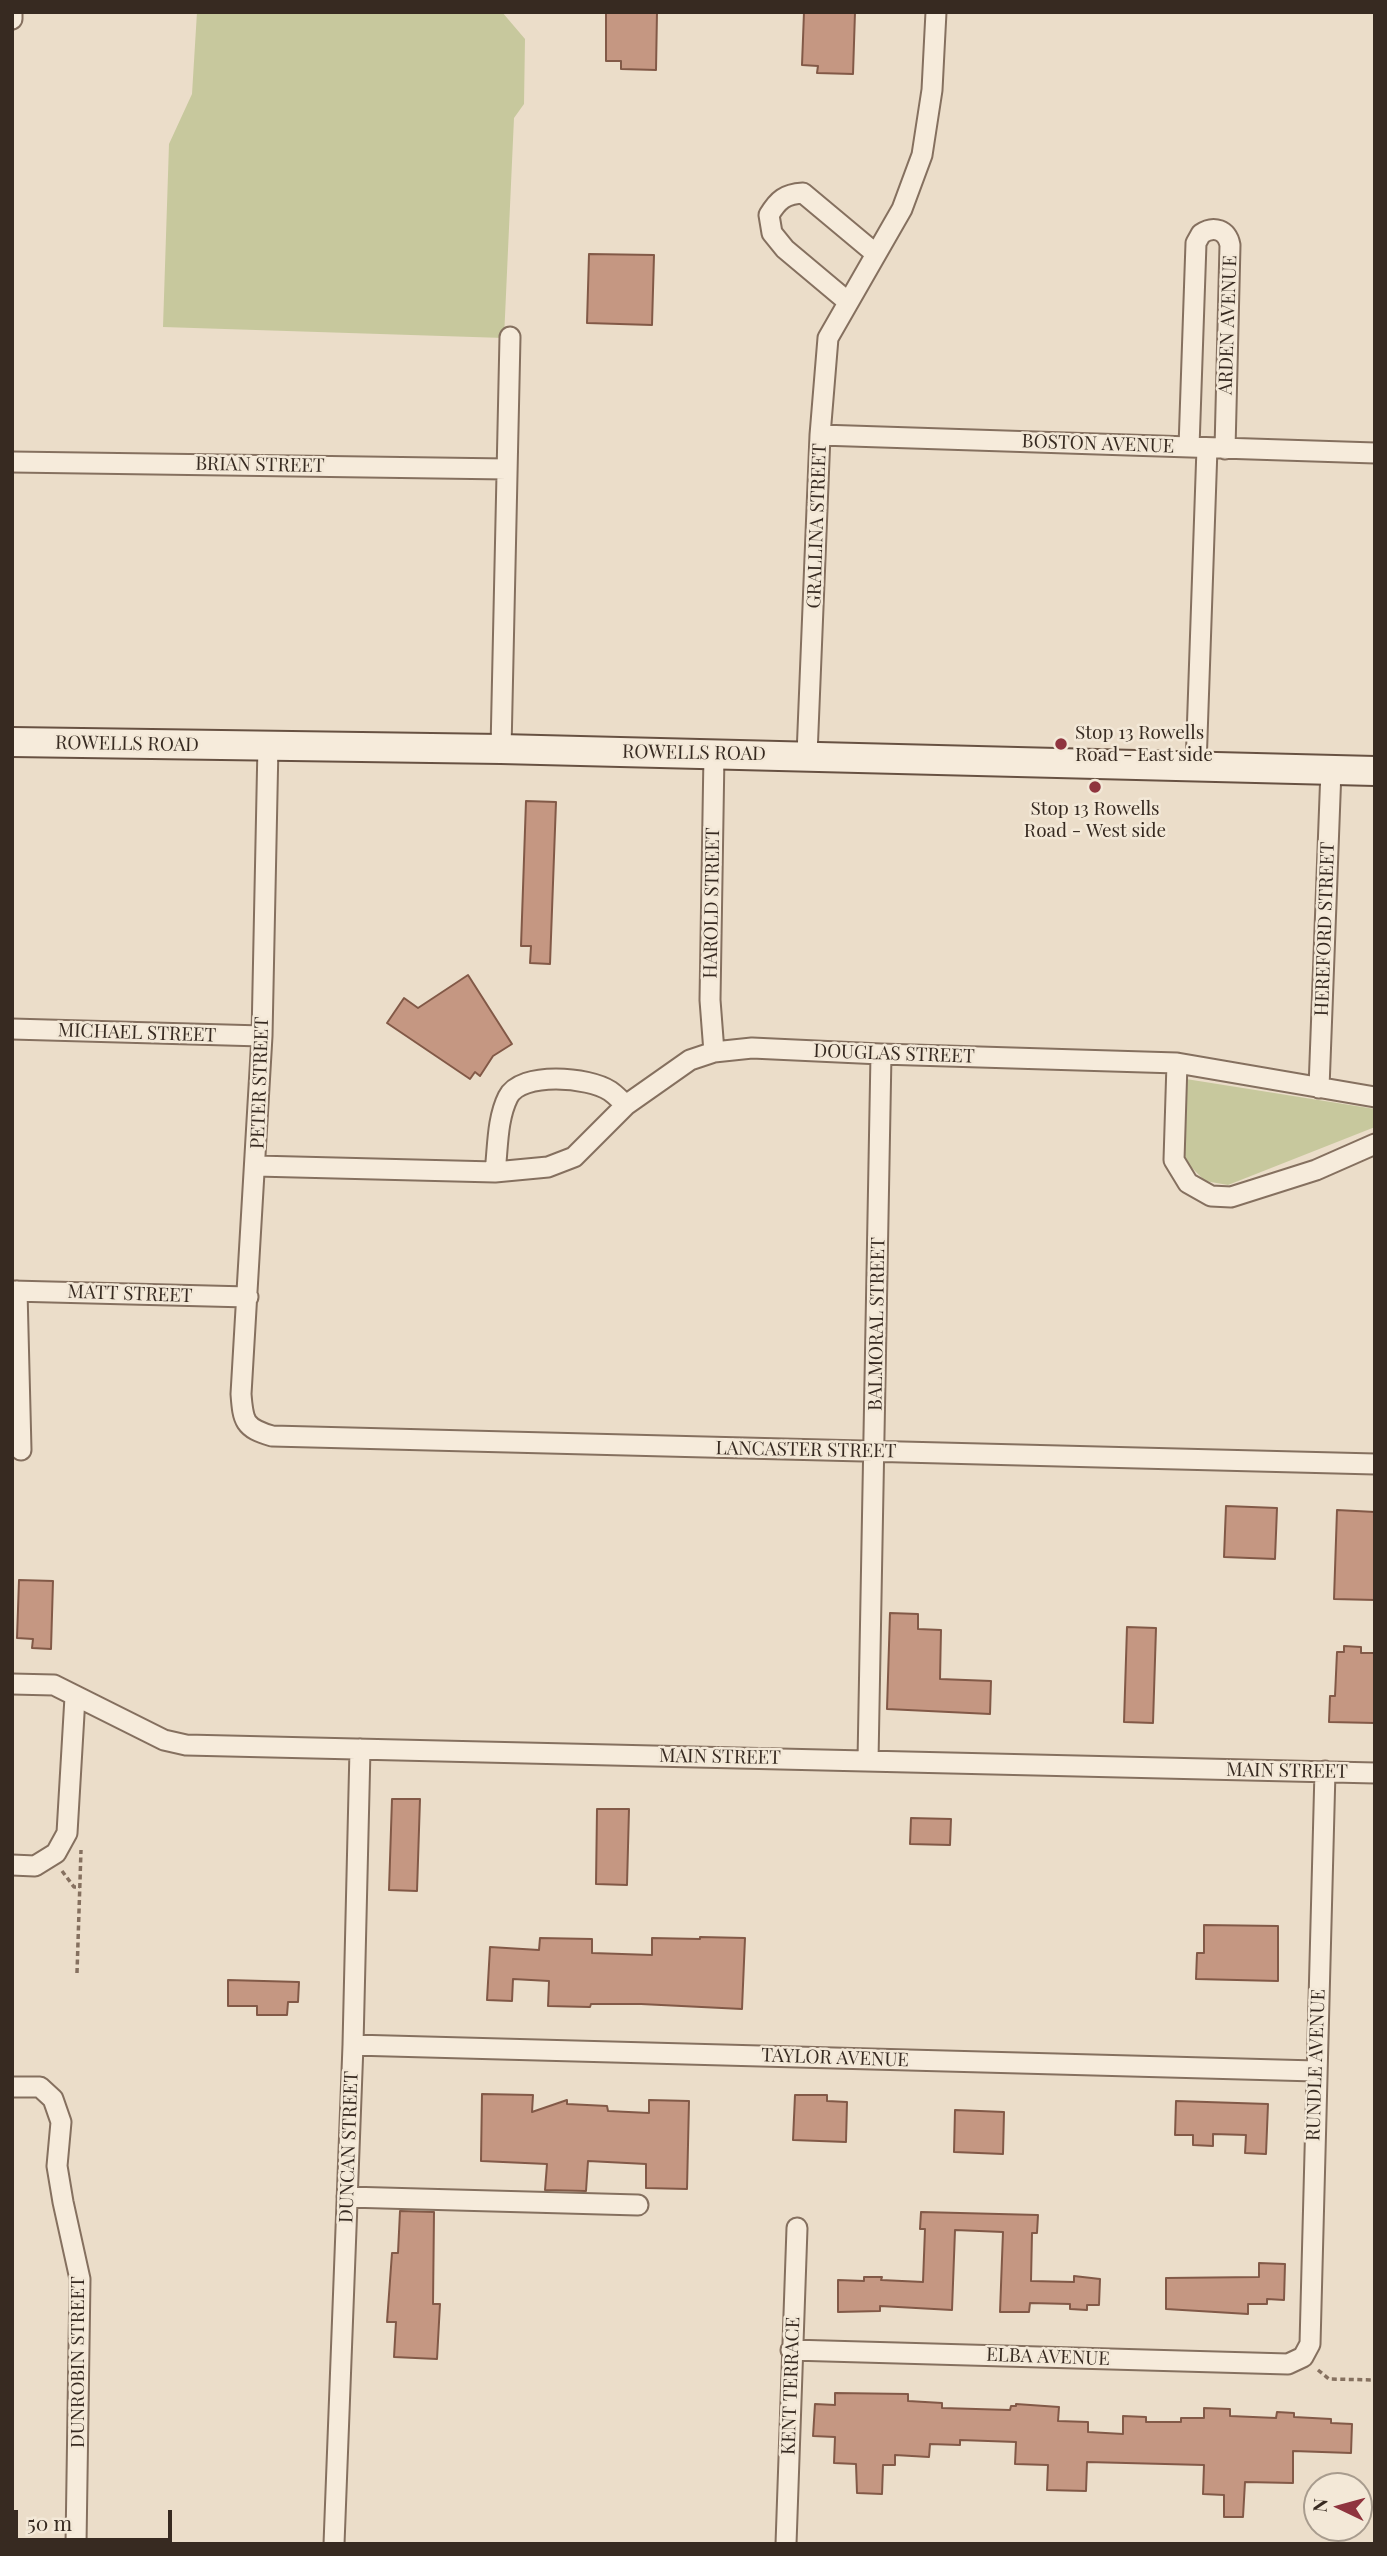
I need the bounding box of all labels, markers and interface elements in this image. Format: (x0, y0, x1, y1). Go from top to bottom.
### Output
street label: ARDEN AVENUE (1214, 255, 1242, 395)
street label: BOSTON AVENUE (1021, 430, 1175, 458)
street label: GRALLINA STREET (803, 443, 831, 609)
street label: BRIAN STREET (195, 452, 325, 478)
place label: Stop 13 Rowells Road - East side (1075, 722, 1213, 766)
street label: ROWELLS ROAD (55, 731, 199, 757)
marker: Stop 13 Rowells Road - East side (1053, 736, 1069, 752)
street label: ROWELLS ROAD (622, 740, 766, 766)
marker: Stop 13 Rowells Road - West side (1087, 779, 1103, 795)
place label: Stop 13 Rowells Road - West side (1024, 798, 1166, 842)
street label: HAROLD STREET (699, 827, 725, 979)
street label: HEREFORD STREET (1311, 841, 1339, 1017)
street label: PETER STREET (246, 1016, 274, 1150)
street label: MICHAEL STREET (57, 1019, 217, 1047)
street label: DOUGLAS STREET (813, 1040, 975, 1068)
street label: BALMORAL STREET (864, 1237, 890, 1411)
street label: MATT STREET (67, 1280, 193, 1308)
street label: LANCASTER STREET (715, 1437, 897, 1463)
street label: MAIN STREET (659, 1745, 781, 1769)
street label: MAIN STREET (1226, 1759, 1348, 1783)
street label: RUNDLE AVENUE (1302, 1989, 1330, 2141)
street label: TAYLOR AVENUE (761, 2044, 909, 2072)
street label: DUNCAN STREET (335, 2071, 363, 2223)
street label: DUNROBIN STREET (67, 2276, 89, 2448)
street label: KENT TERRACE (777, 2316, 805, 2456)
street label: ELBA AVENUE (986, 2343, 1110, 2371)
north arrow (1303, 2472, 1373, 2542)
scale bar (18, 2496, 175, 2540)
text: N (1306, 2497, 1333, 2513)
text: 50 m (27, 2508, 72, 2536)

